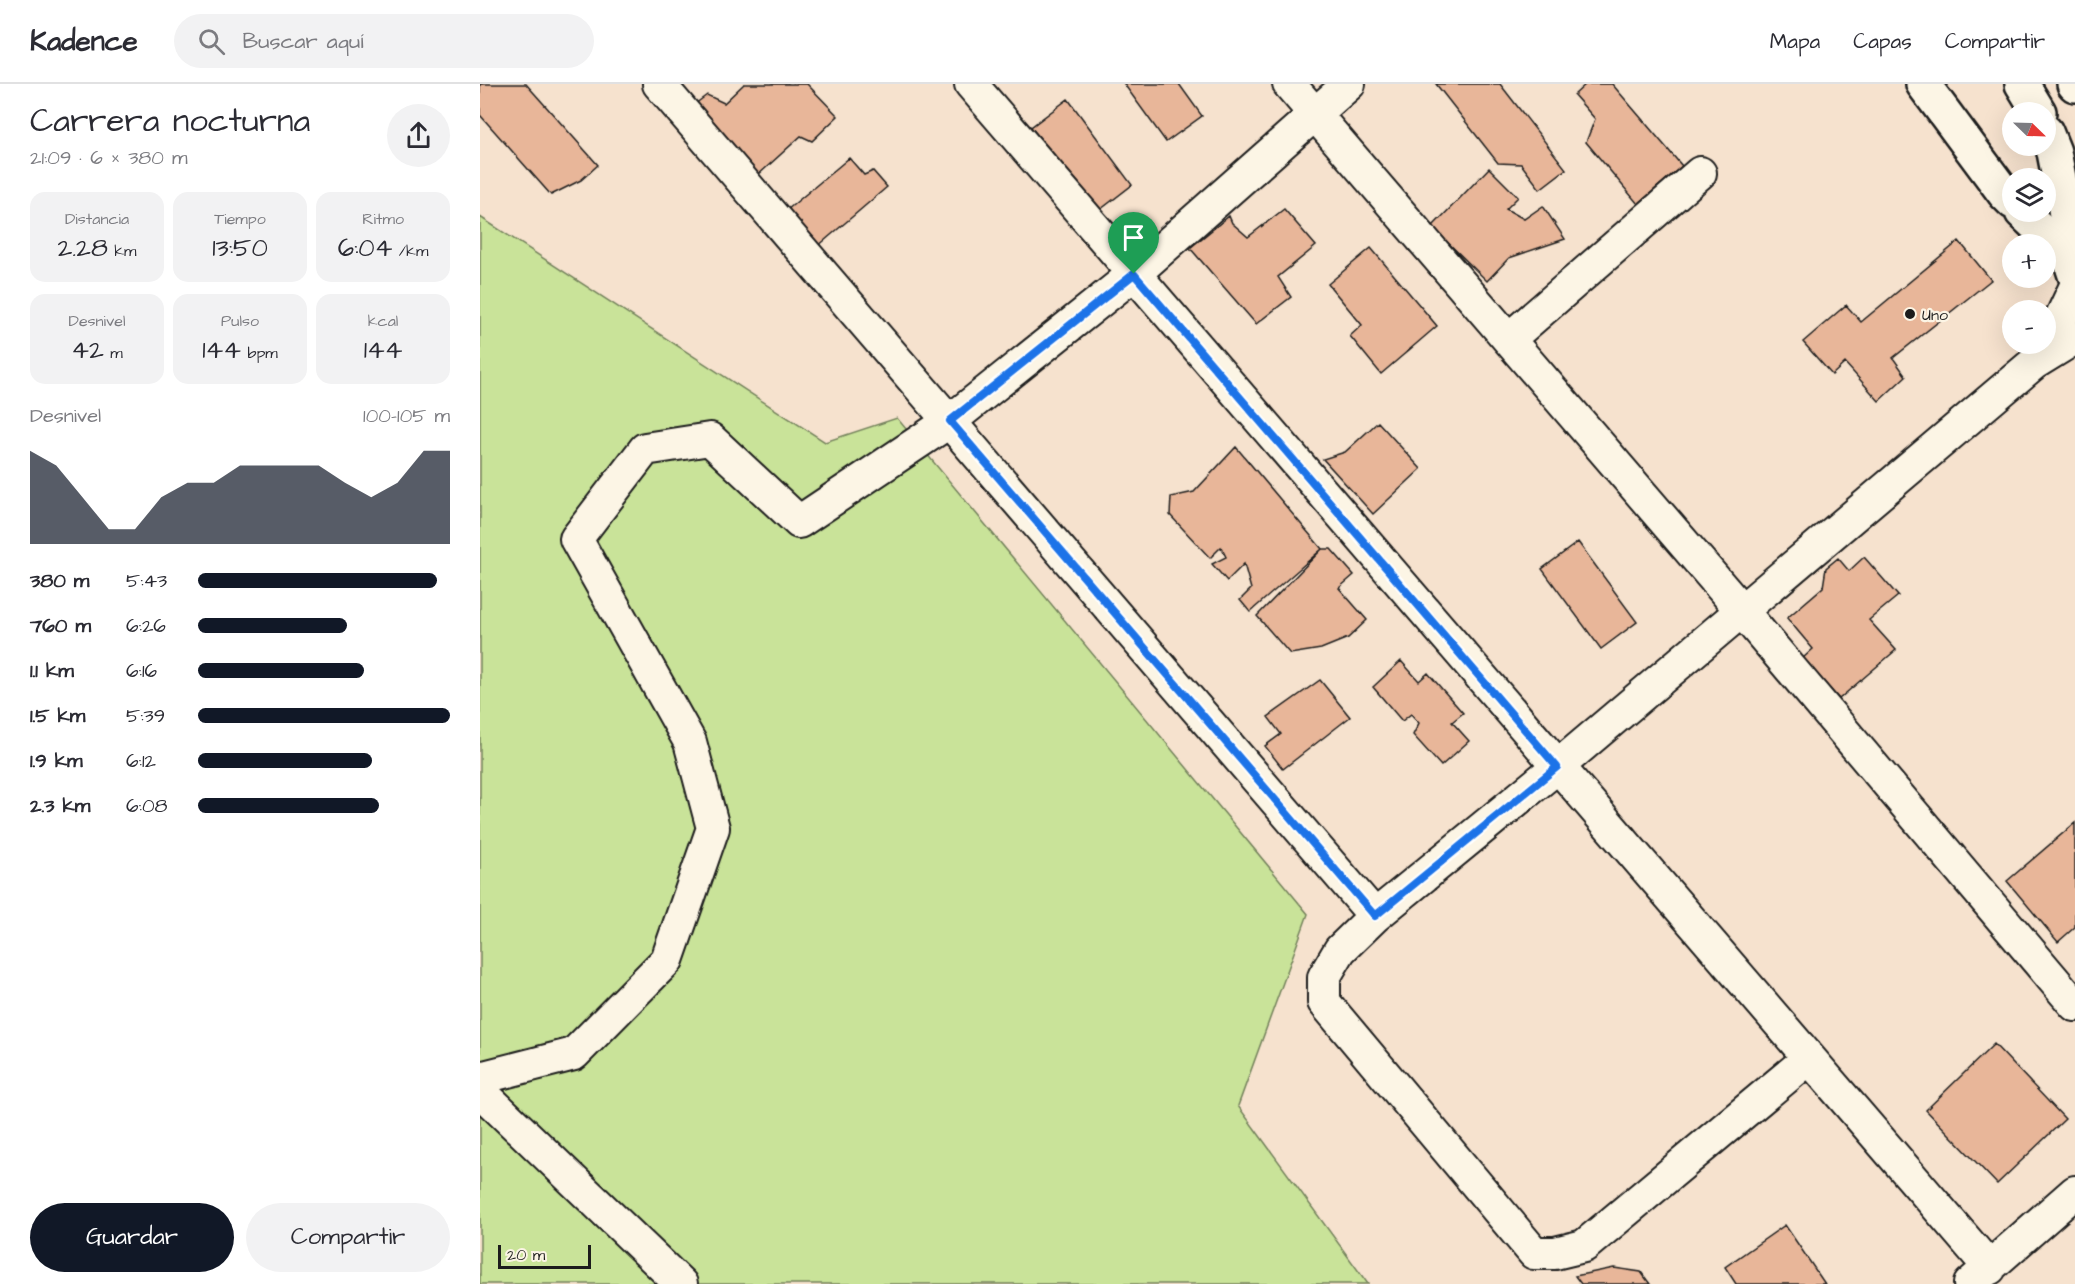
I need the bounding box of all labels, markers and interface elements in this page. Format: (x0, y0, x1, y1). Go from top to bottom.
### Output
search box (174, 14, 594, 68)
text: Kadence (30, 22, 138, 61)
icon: search (195, 25, 228, 58)
text: Buscar aquí (243, 26, 364, 57)
text: Mapa (1770, 27, 1820, 56)
text: Capas (1853, 27, 1912, 56)
text: Compartir (1945, 27, 2045, 56)
text: Carrera nocturna (30, 98, 310, 144)
north arrow (2002, 102, 2056, 156)
map controls (2002, 102, 2056, 354)
button: share (387, 104, 450, 167)
text: 21:09 · 6 × 380 m (30, 144, 187, 172)
button: layers (2002, 168, 2056, 222)
text: Distancia (65, 208, 129, 230)
text: Tiempo (214, 208, 266, 230)
text: Ritmo (362, 208, 404, 230)
pin (1108, 212, 1159, 274)
icon: arrive (1117, 221, 1150, 254)
text: 2.28 (58, 230, 108, 266)
text: 13:50 (212, 230, 268, 266)
text: 6:04 (338, 230, 392, 266)
button: + (2002, 234, 2056, 288)
text: km (108, 240, 136, 262)
text: /km (392, 240, 428, 262)
button: − (2002, 300, 2056, 354)
place label: Uno (1922, 304, 1948, 326)
marker: Uno (1903, 307, 1917, 321)
text: Desnivel (69, 310, 125, 332)
text: Pulso (221, 310, 259, 332)
text: kcal (368, 310, 398, 332)
text: 42 (71, 332, 104, 368)
text: 144 (202, 332, 241, 368)
text: 144 (364, 332, 402, 368)
text: m (104, 342, 123, 364)
text: bpm (241, 342, 278, 364)
text: Desnivel (30, 402, 101, 430)
text: 100–105 m (363, 402, 450, 430)
text: 380 m (30, 567, 89, 595)
text: 5:43 (126, 567, 167, 595)
text: 760 m (30, 612, 91, 640)
text: 6:26 (126, 612, 166, 640)
text: 1.1 km (30, 657, 74, 685)
text: 6:16 (126, 657, 157, 685)
text: 1.5 km (30, 702, 85, 730)
text: 5:39 (126, 702, 165, 730)
text: 1.9 km (30, 747, 83, 775)
text: 6:12 (126, 747, 156, 775)
text: 2.3 km (30, 792, 90, 820)
text: 6:08 (126, 792, 167, 820)
button: Guardar (30, 1203, 234, 1272)
button: Compartir (246, 1203, 450, 1272)
scale bar (498, 1242, 591, 1270)
text: 20 m (507, 1244, 545, 1266)

